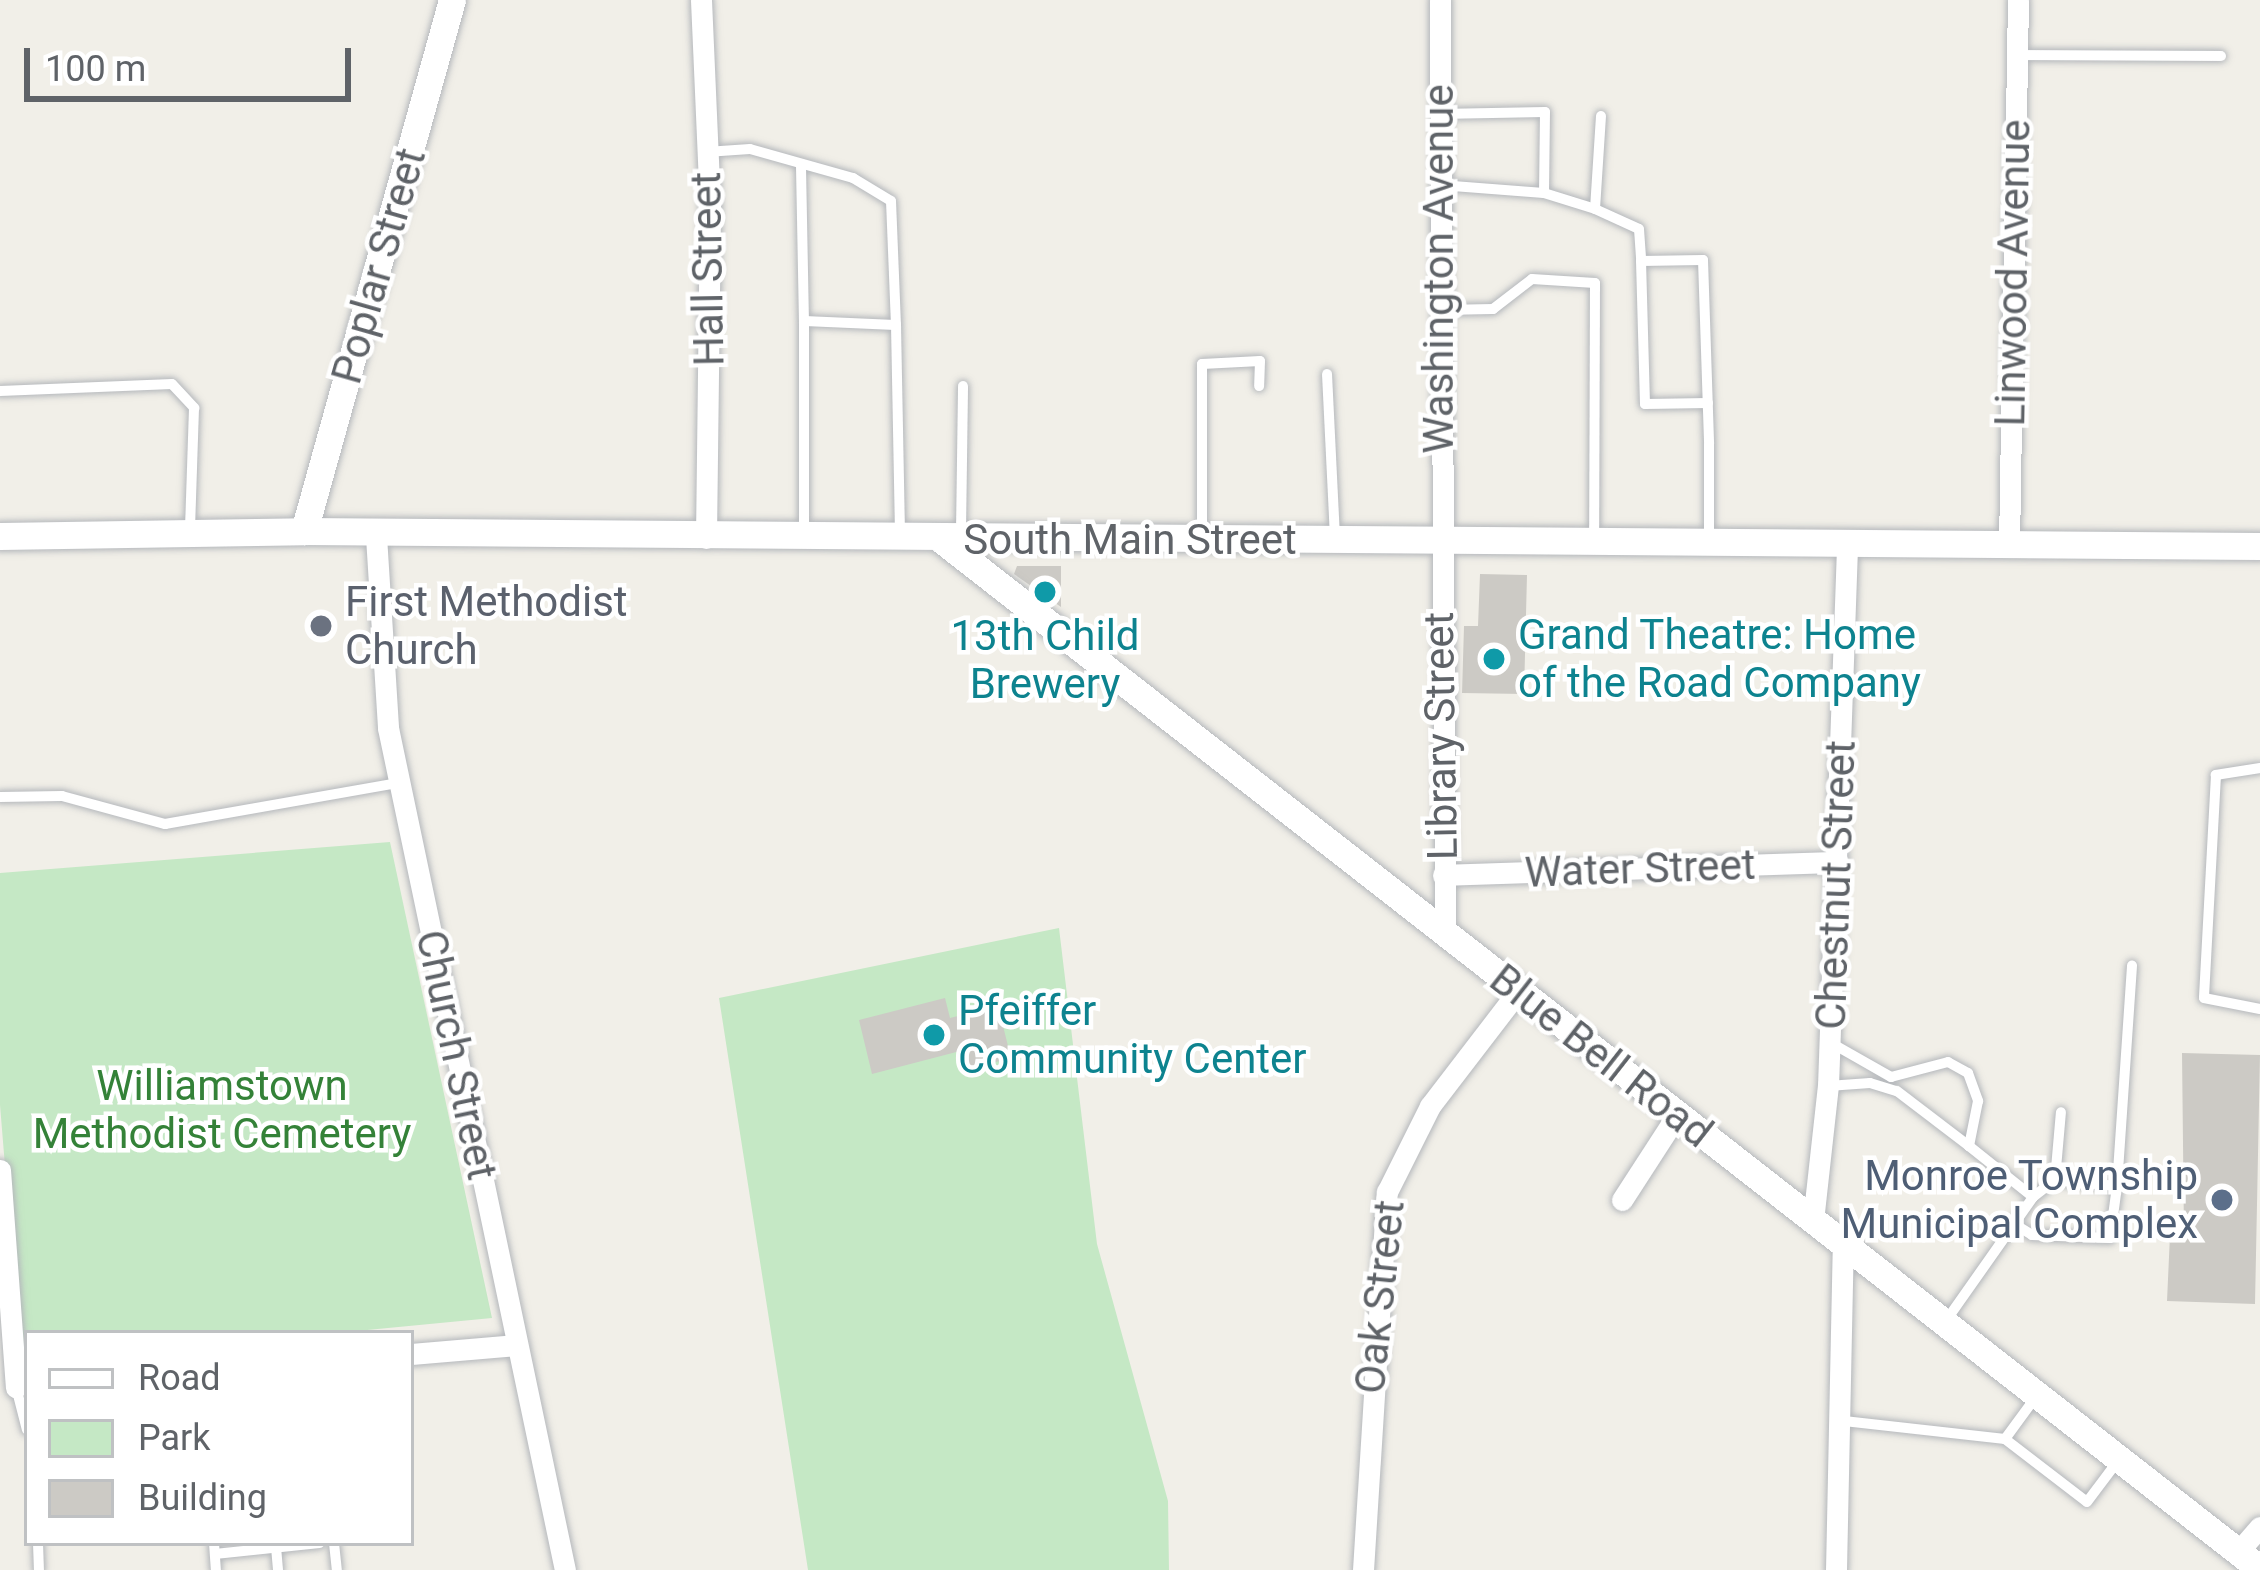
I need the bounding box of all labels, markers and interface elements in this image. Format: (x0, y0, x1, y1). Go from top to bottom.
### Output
scale bar (30, 24, 357, 98)
text: 100 m (45, 48, 146, 90)
street label: Washington Avenue (1414, 84, 1464, 454)
street label: Linwood Avenue (1985, 119, 2041, 427)
street label: Poplar Street (321, 143, 437, 389)
street label: Hall Street (681, 171, 735, 367)
street label: South Main Street (963, 515, 1297, 565)
place label: First Methodist Church (345, 577, 628, 676)
marker: 13th Child Brewery (1032, 579, 1058, 605)
place label: Grand Theatre: Home of the Road Company (1518, 610, 1921, 708)
place label: 13th Child Brewery (950, 611, 1140, 710)
street label: Library Street (1414, 611, 1468, 861)
marker: First Methodist Church (308, 613, 334, 639)
marker: Grand Theatre: Home of the Road Company (1481, 646, 1507, 672)
street label: Chestnut Street (1806, 739, 1866, 1031)
street label: Water Street (1524, 840, 1756, 898)
street label: Church Street (405, 926, 507, 1184)
street label: Blue Bell Road (1480, 954, 1722, 1158)
place label: Pfeiffer Community Center (958, 986, 1307, 1084)
marker: Pfeiffer Community Center (921, 1022, 947, 1048)
park label: Williamstown Methodist Cemetery (33, 1061, 411, 1160)
place label: Monroe Township Municipal Complex (1840, 1151, 2198, 1250)
marker: Monroe Township Municipal Complex (2209, 1187, 2235, 1213)
street label: Oak Street (1345, 1198, 1415, 1396)
legend (24, 1330, 414, 1546)
text: Road (138, 1357, 221, 1399)
text: Park (138, 1417, 211, 1459)
text: Building (138, 1477, 267, 1519)

